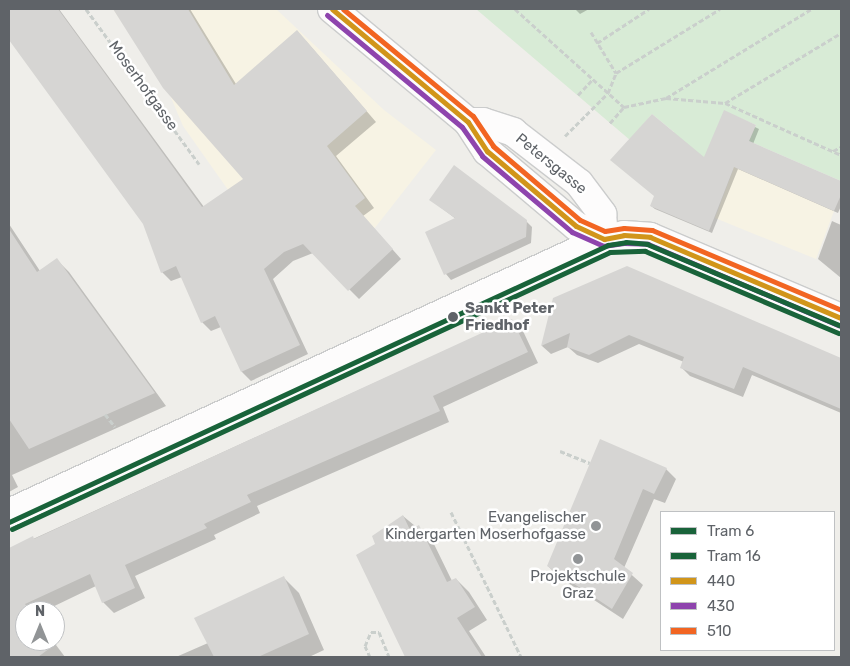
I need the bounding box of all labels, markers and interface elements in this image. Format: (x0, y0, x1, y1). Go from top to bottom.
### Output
street label: Moserhofgasse (104, 38, 182, 134)
street label: Petersgasse (512, 130, 590, 198)
place label: Sankt Peter Friedhof (465, 299, 554, 334)
marker: Sankt Peter Friedhof (445, 309, 461, 325)
place label: Evangelischer Kindergarten Moserhofgasse (385, 508, 586, 543)
legend (660, 511, 835, 651)
marker: Evangelischer Kindergarten Moserhofgasse (590, 520, 602, 532)
text: Tram 6 (707, 522, 754, 540)
text: Tram 16 (707, 547, 761, 565)
marker: Projektschule Graz (572, 553, 584, 565)
place label: Projektschule Graz (530, 567, 626, 602)
text: 440 (707, 572, 735, 590)
text: 430 (707, 597, 735, 615)
north arrow (15, 601, 65, 651)
text: N (35, 603, 45, 620)
text: 510 (707, 622, 732, 640)

